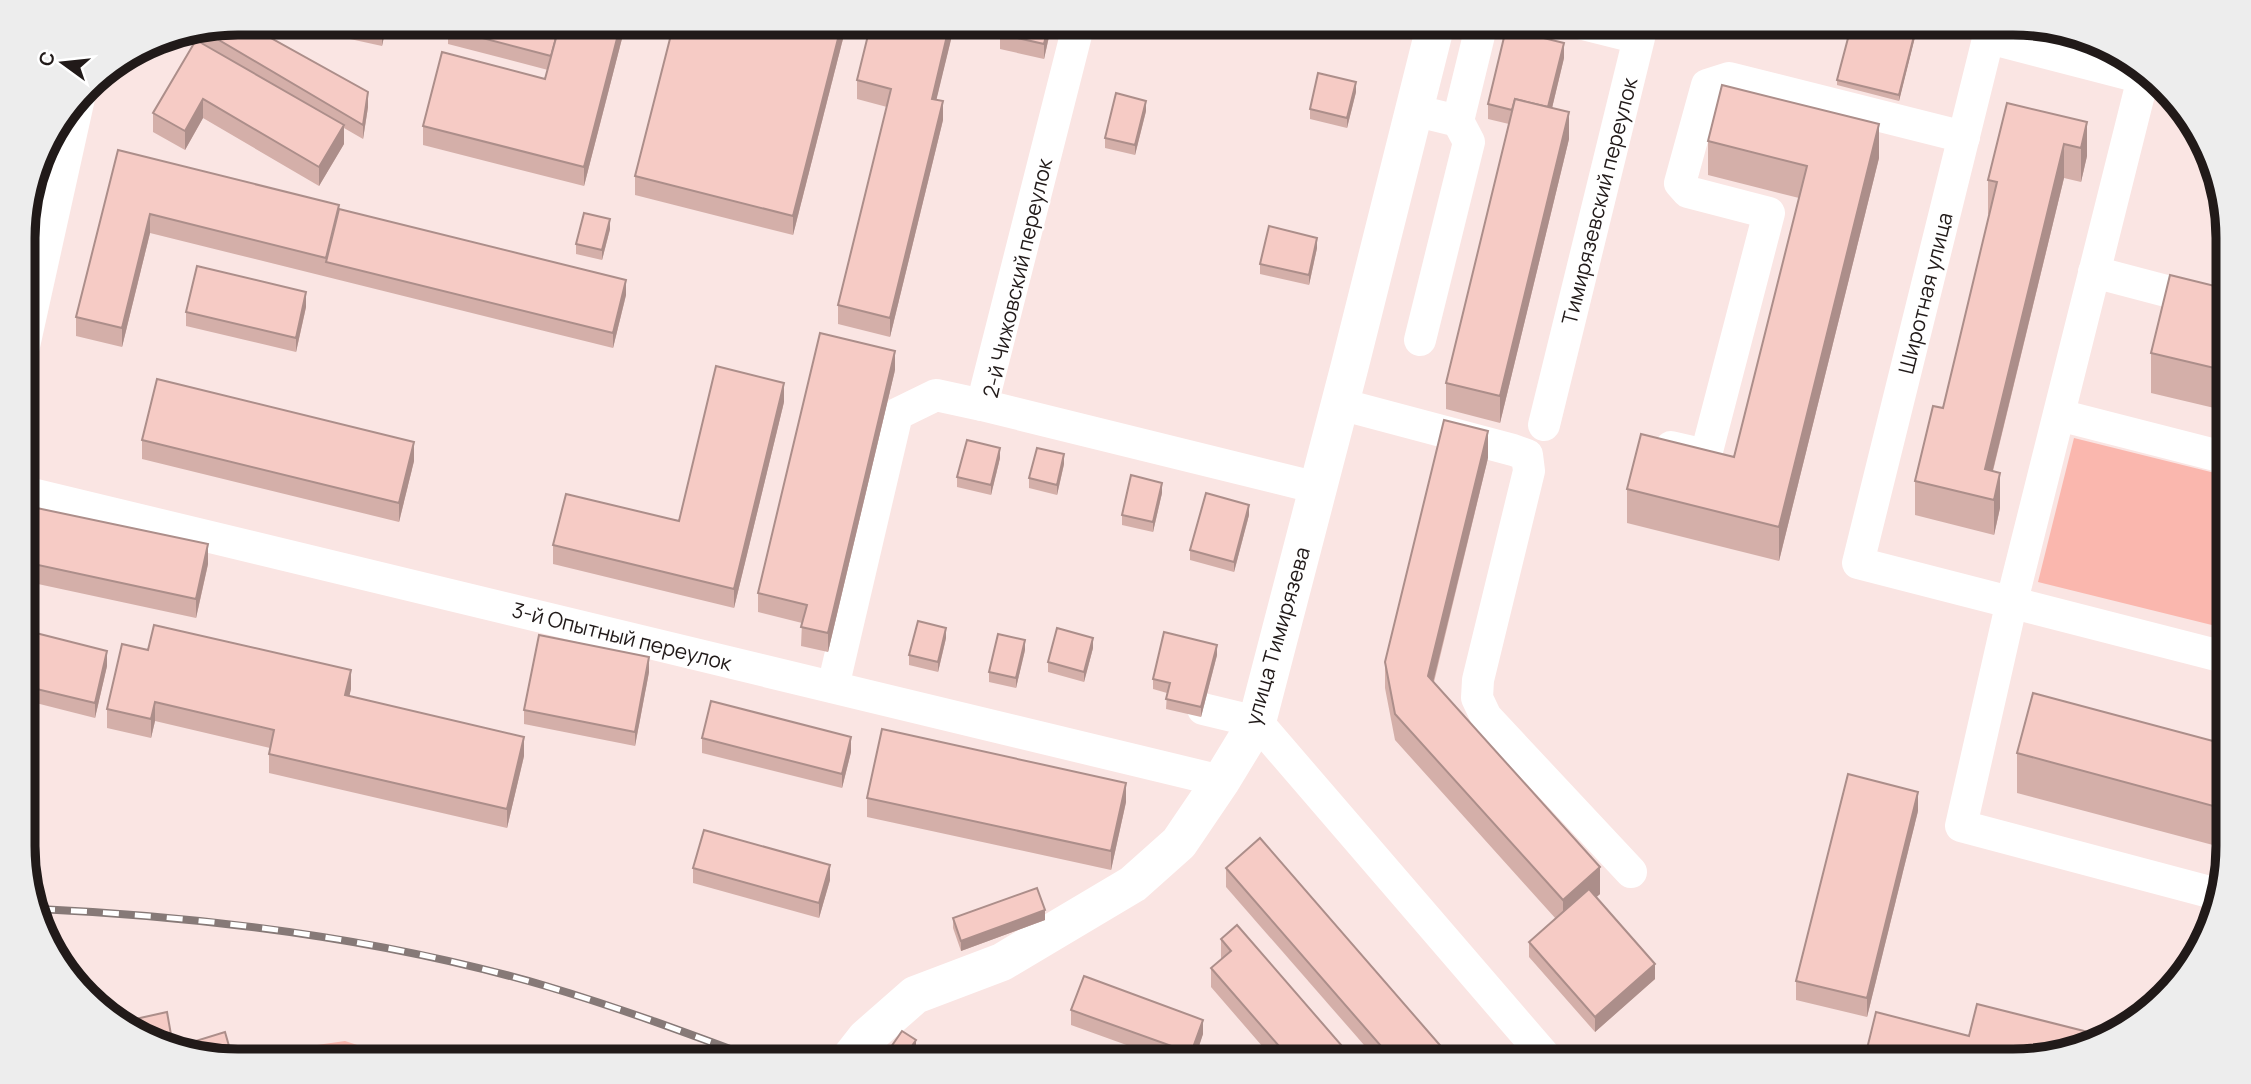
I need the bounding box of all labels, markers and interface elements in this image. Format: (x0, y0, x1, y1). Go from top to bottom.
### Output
north arrow (28, 28, 98, 98)
text: С (32, 48, 61, 69)
street label: Тимирязевский переулок (1555, 74, 1643, 327)
street label: 2-й Чижовский переулок (976, 155, 1058, 400)
street label: Широтная улица (1891, 209, 1959, 377)
street label: улица Тимирязева (1238, 544, 1316, 728)
street label: 3-й Опытный переулок (509, 595, 735, 677)

